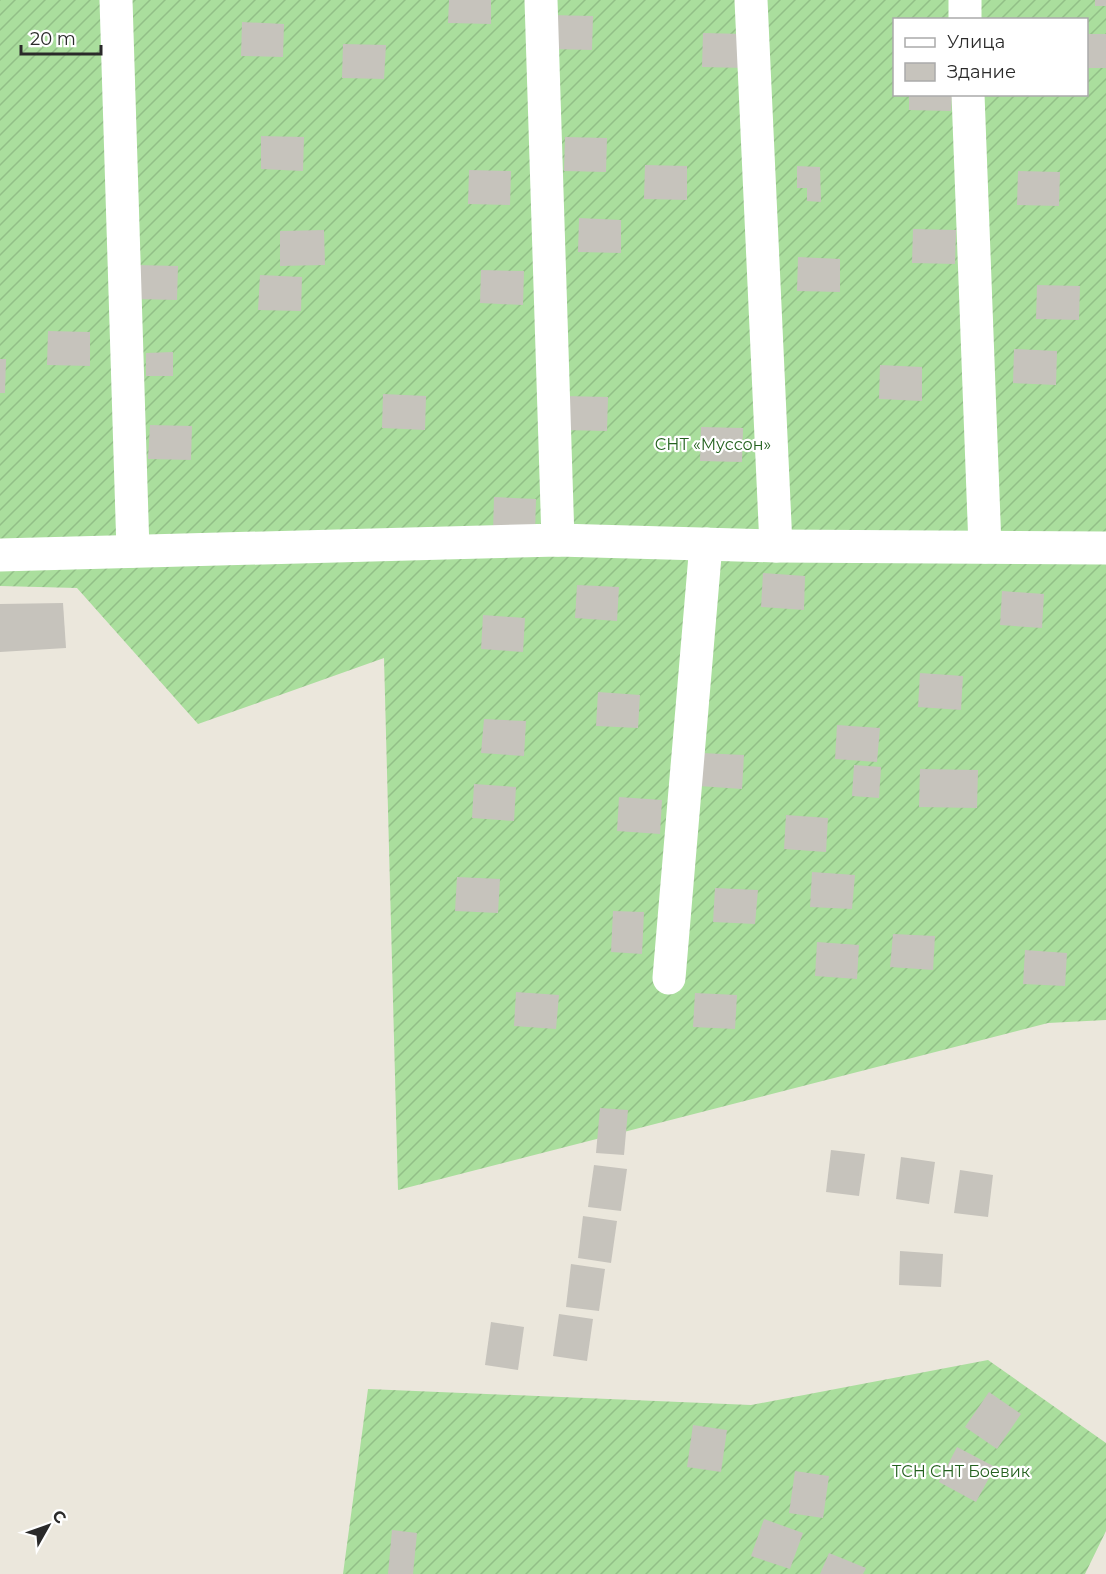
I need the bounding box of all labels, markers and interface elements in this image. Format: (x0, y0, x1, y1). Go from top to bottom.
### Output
scale bar (21, 18, 100, 56)
legend (893, 18, 1088, 96)
text: 20 m (30, 28, 76, 50)
text: Улица (947, 31, 1005, 53)
text: Здание (947, 61, 1016, 83)
park label: СНТ «Муссон» (655, 435, 771, 454)
park label: ТСН СНТ Боевик (892, 1462, 1031, 1481)
north arrow (18, 1496, 78, 1556)
text: С (48, 1506, 70, 1528)

